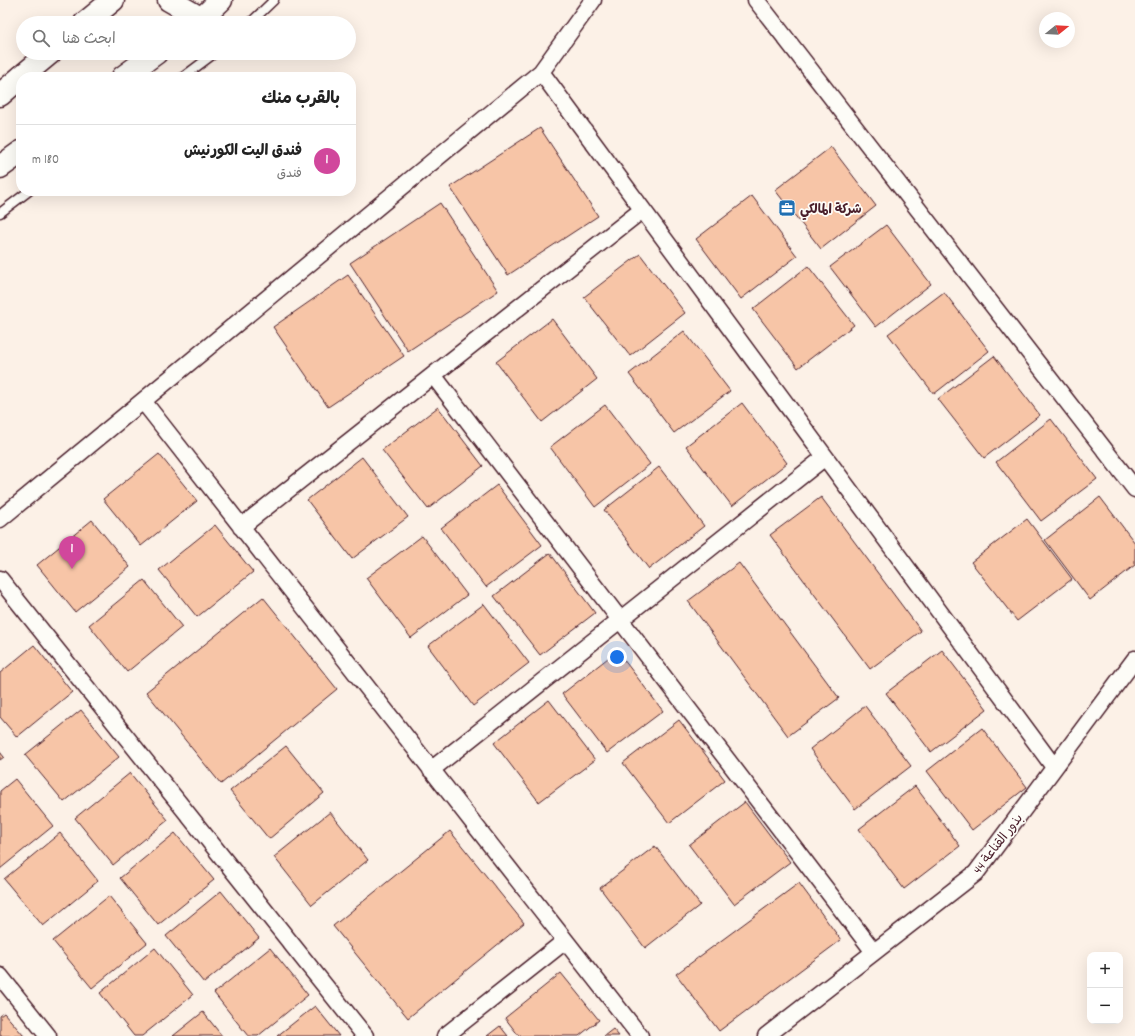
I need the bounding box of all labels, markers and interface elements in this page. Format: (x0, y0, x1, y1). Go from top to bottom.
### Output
north arrow (1039, 12, 1075, 48)
search box (16, 16, 356, 60)
icon: search (30, 27, 52, 49)
text: ابحث هنا (62, 29, 116, 51)
text: بالقرب منك (262, 88, 340, 112)
text: فندق اليت الكورنيش (184, 141, 302, 163)
text: 180 m (32, 151, 59, 170)
text: 1 (326, 151, 328, 170)
text: فندق (277, 165, 302, 184)
office icon: شركة المالكي (777, 198, 797, 218)
place label: شركة المالكي (800, 201, 862, 221)
pin: 1 (59, 536, 85, 569)
your location (607, 647, 627, 667)
street label: بذور القناعة 44 (969, 810, 1029, 879)
map controls (1087, 952, 1123, 1024)
button: + (1087, 952, 1123, 988)
button: − (1087, 988, 1123, 1024)

